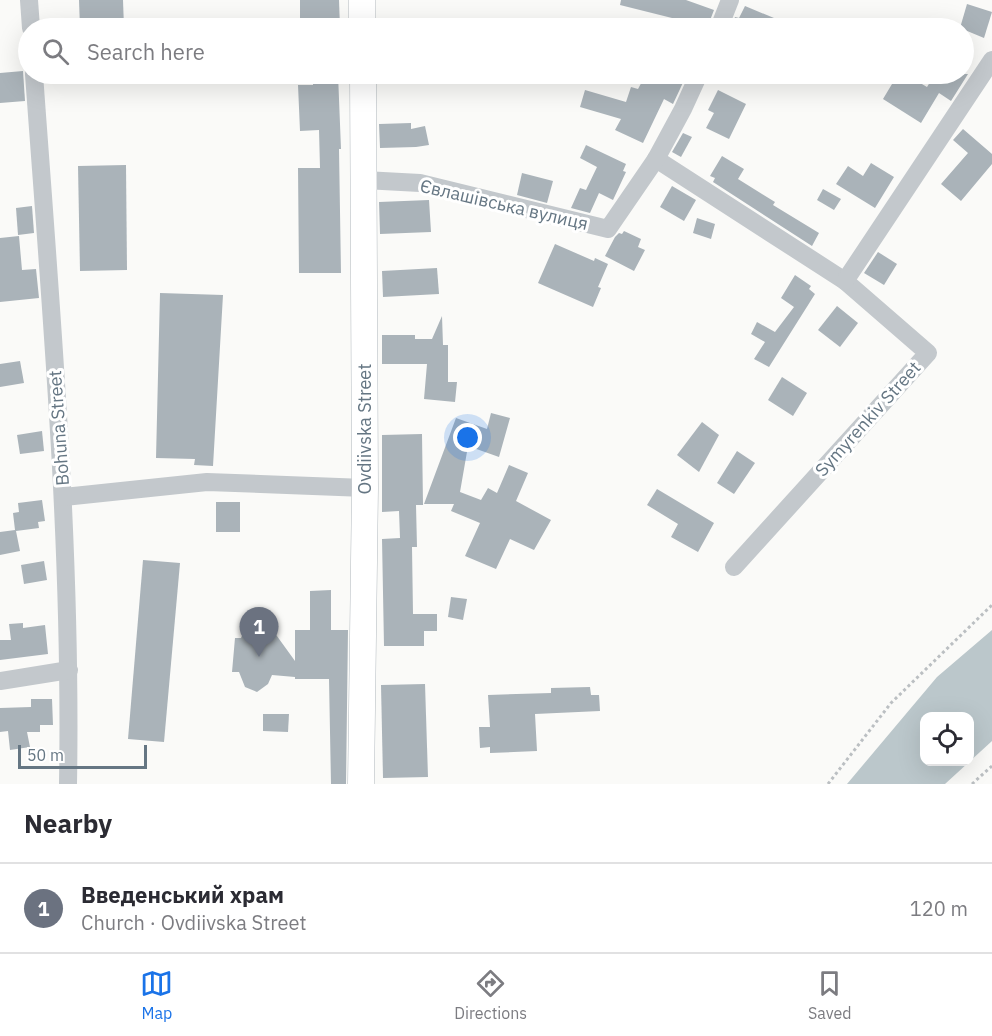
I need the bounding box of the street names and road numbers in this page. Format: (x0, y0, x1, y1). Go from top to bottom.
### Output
street label: Євлашівська вулиця (418, 174, 590, 235)
street label: Symyrenkiv Street (810, 356, 925, 481)
street label: Ovdiivska Street (353, 363, 376, 495)
street label: Bohuna Street (43, 369, 74, 487)

